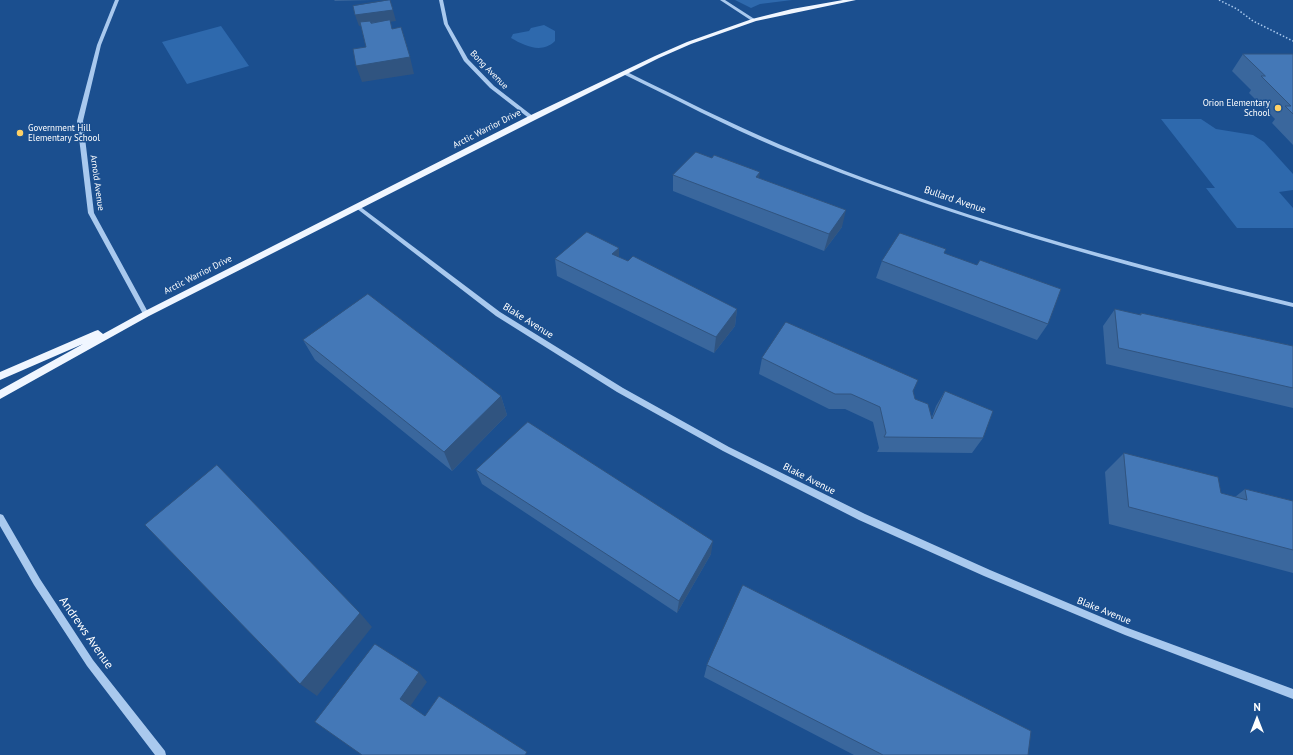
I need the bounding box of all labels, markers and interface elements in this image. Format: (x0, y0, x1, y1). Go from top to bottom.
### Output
street label: Bong Avenue (468, 48, 510, 92)
place label: Orion Elementary School (1203, 98, 1270, 119)
marker: Orion Elementary School (1273, 103, 1283, 113)
street label: Arctic Warrior Drive (451, 107, 523, 151)
place label: Government Hill Elementary School (28, 123, 100, 144)
marker: Government Hill Elementary School (15, 128, 25, 138)
street label: Arnold Avenue (88, 154, 106, 212)
street label: Bullard Avenue (922, 184, 988, 216)
street label: Arctic Warrior Drive (162, 253, 234, 297)
street label: Blake Avenue (500, 301, 556, 341)
street label: Blake Avenue (781, 461, 837, 497)
street label: Andrews Avenue (56, 594, 116, 672)
street label: Blake Avenue (1075, 595, 1133, 627)
north arrow (1237, 699, 1277, 739)
text: N (1253, 700, 1261, 714)

